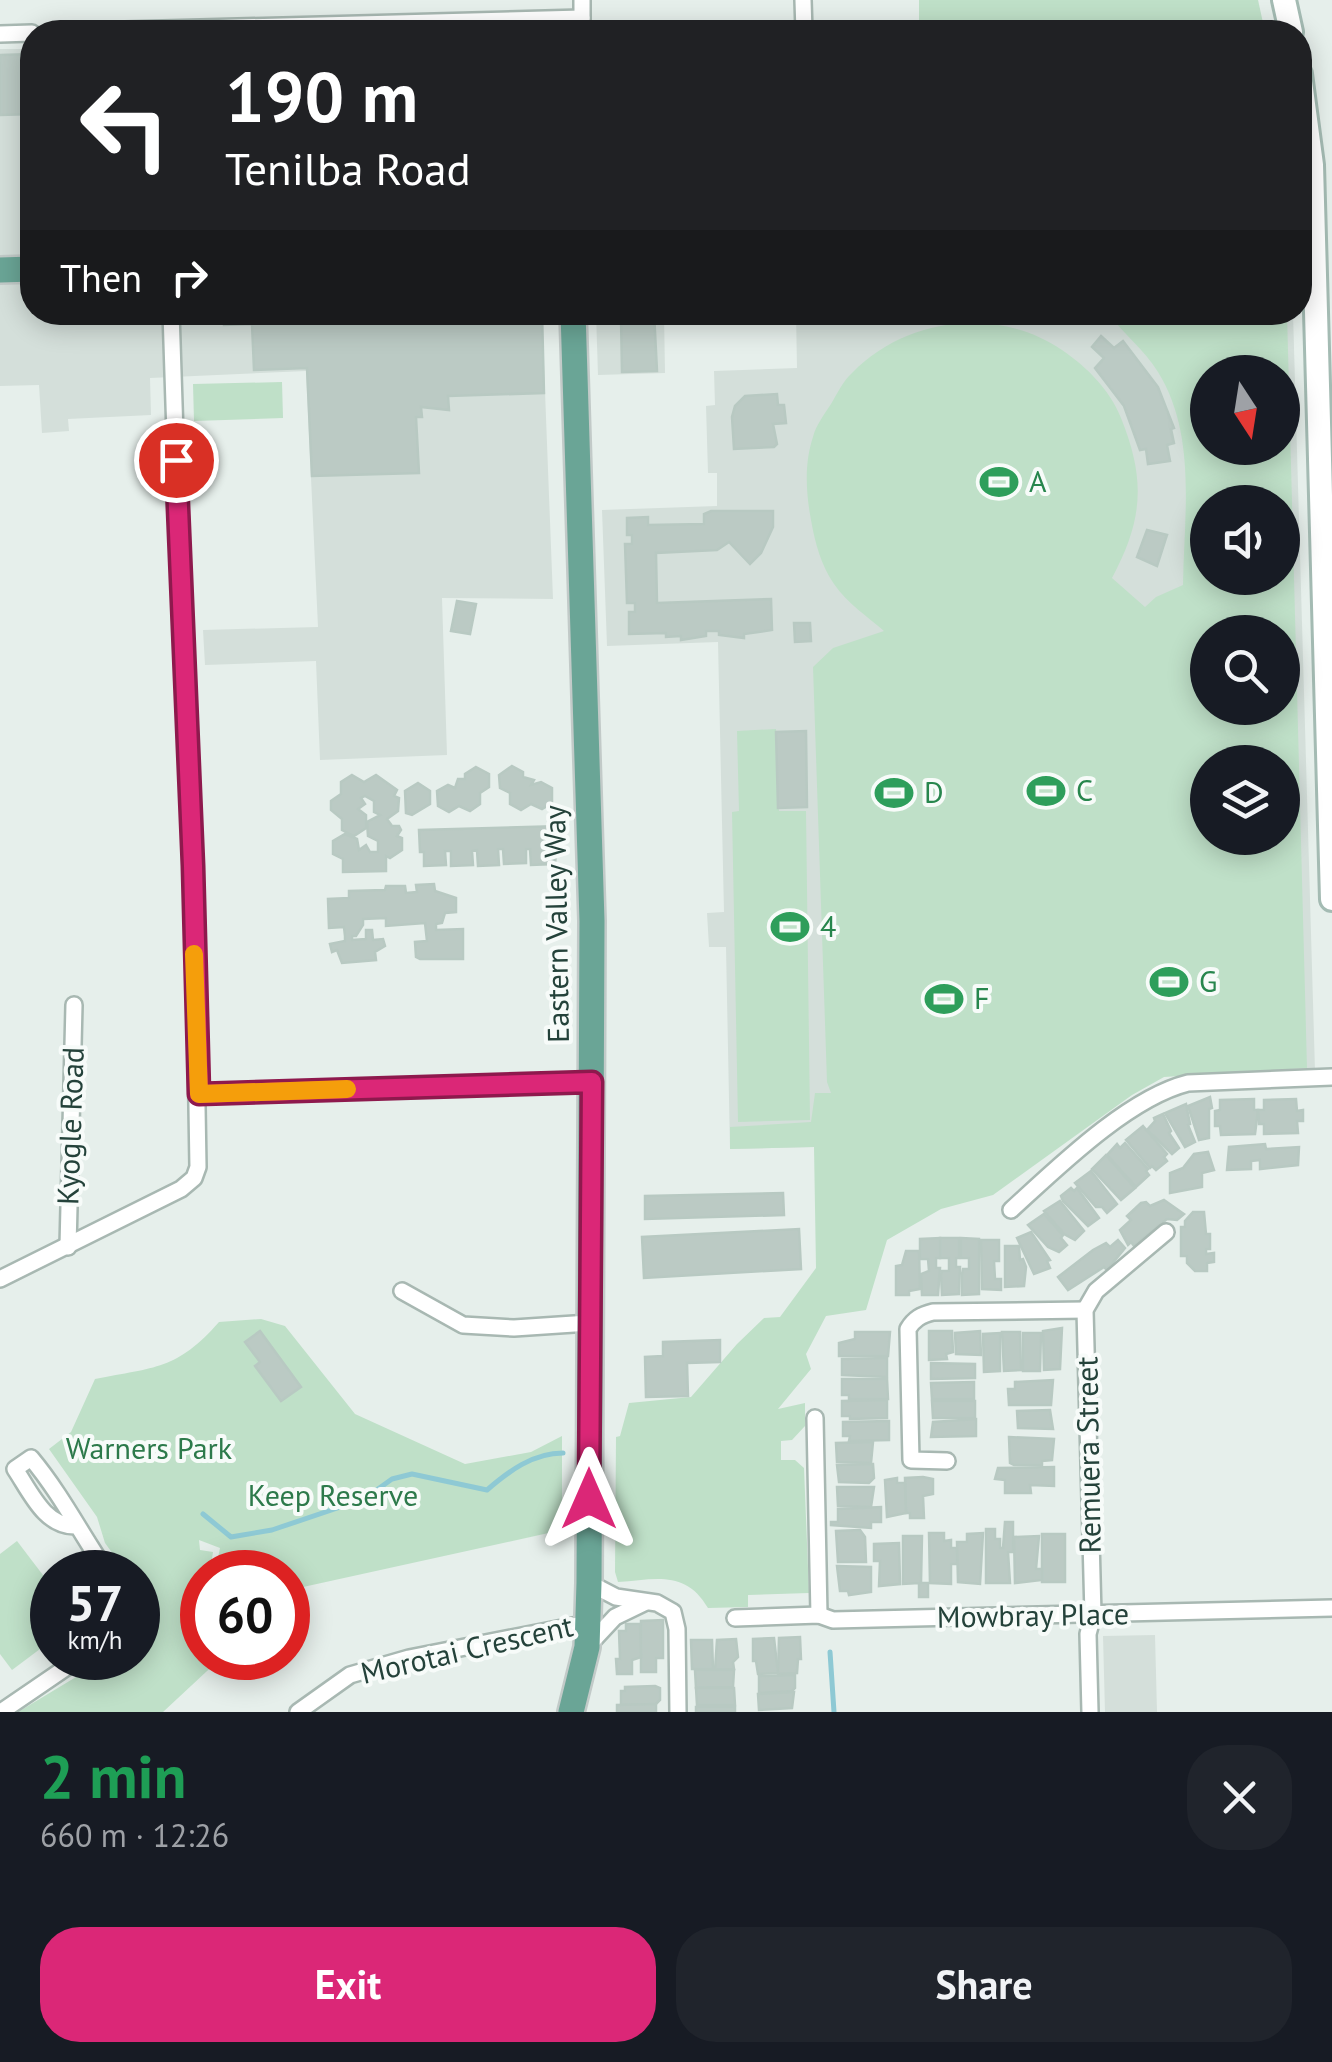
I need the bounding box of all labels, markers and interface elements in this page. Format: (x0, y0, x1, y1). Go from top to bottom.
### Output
text: 190 m (225, 51, 418, 141)
icon: left (60, 60, 190, 190)
text: Tenilba Road (225, 139, 471, 197)
icon: right (162, 250, 217, 305)
text: Then (60, 253, 142, 302)
north arrow (1190, 355, 1300, 465)
map controls (1190, 355, 1300, 855)
pin (134, 418, 219, 503)
icon: arrive (149, 433, 204, 488)
sports icon: A (978, 461, 1020, 503)
place label: A (1029, 461, 1047, 500)
button: sound (1190, 485, 1300, 595)
button: search (1190, 615, 1300, 725)
button: layers (1190, 745, 1300, 855)
sports icon: C (1025, 770, 1067, 812)
place label: C (1076, 770, 1093, 809)
sports icon: D (873, 772, 915, 814)
place label: D (924, 772, 944, 811)
street label: Eastern Valley Way (534, 805, 577, 1043)
sports icon: 4 (769, 906, 811, 948)
place label: 4 (820, 906, 836, 945)
sports icon: G (1148, 961, 1190, 1003)
place label: G (1199, 961, 1217, 1000)
sports icon: F (923, 978, 965, 1020)
place label: F (974, 978, 990, 1017)
street label: Kyogle Road (47, 1046, 92, 1206)
street label: Remuera Street (1066, 1356, 1109, 1554)
park label: Warners Park (66, 1428, 233, 1467)
position arrow (537, 1447, 641, 1551)
park label: Keep Reserve (248, 1475, 418, 1514)
speed limit sign: 60 (180, 1550, 310, 1680)
text: 57 (67, 1570, 123, 1635)
street label: Mowbray Place (937, 1593, 1129, 1636)
street label: Morotai Crescent (357, 1605, 577, 1692)
text: km/h (68, 1624, 122, 1656)
text: 2 min (40, 1737, 186, 1815)
button: close (1187, 1745, 1292, 1850)
text: 660 m · 12:26 (40, 1814, 229, 1856)
button: Exit (40, 1927, 656, 2042)
button: Share (676, 1927, 1292, 2042)

